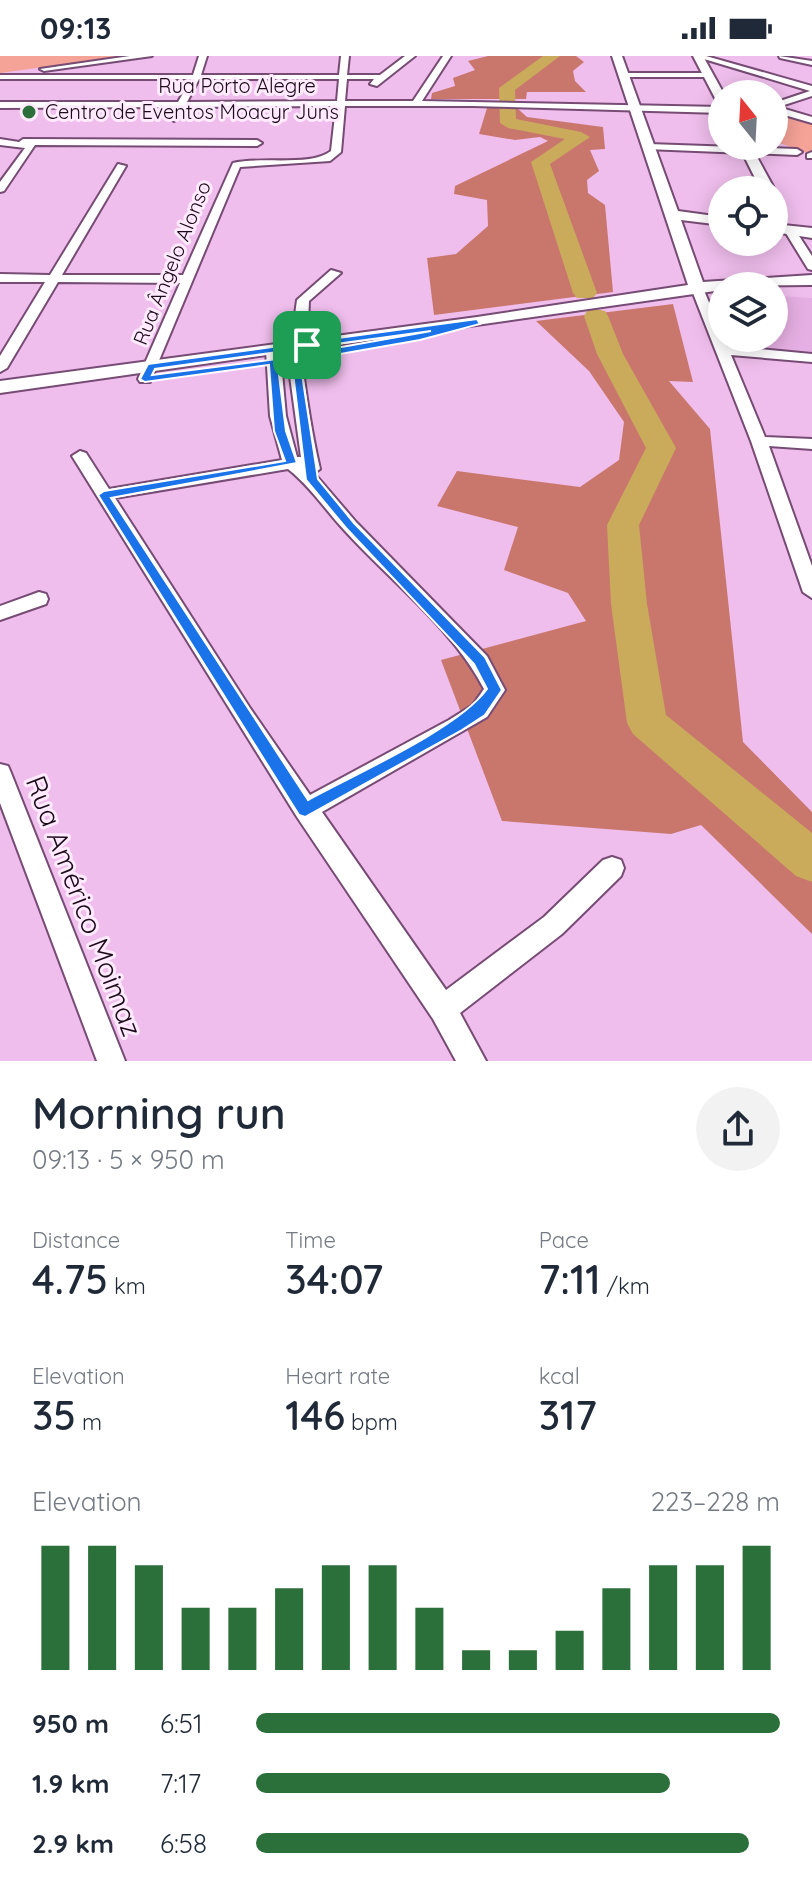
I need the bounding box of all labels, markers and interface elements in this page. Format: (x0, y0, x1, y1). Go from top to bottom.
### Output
text: 09:13 (40, 9, 111, 47)
street label: Rua Porto Alegre (158, 73, 316, 98)
north arrow (708, 80, 788, 160)
map controls (708, 80, 788, 352)
place label: Centro de Eventos Moacyr Juns (45, 99, 339, 124)
marker: Centro de Eventos Moacyr Juns (20, 103, 38, 121)
button: locate (708, 176, 788, 256)
street label: Rua Ângelo Alonso (127, 177, 216, 348)
button: layers (708, 272, 788, 352)
pin (273, 311, 341, 379)
icon: arrive (285, 323, 329, 367)
street label: Rua Américo Moimaz (19, 771, 150, 1041)
text: Morning run (32, 1085, 286, 1140)
button: share (696, 1087, 780, 1171)
text: 09:13 · 5 × 950 m (32, 1143, 225, 1176)
text: Distance (32, 1226, 120, 1254)
text: Time (285, 1226, 336, 1254)
text: Pace (539, 1226, 589, 1254)
text: 4.75 (32, 1254, 108, 1304)
text: 34:07 (285, 1254, 383, 1304)
text: 7:11 (539, 1254, 601, 1304)
text: km (108, 1272, 146, 1300)
text: /km (601, 1272, 650, 1300)
text: Elevation (32, 1362, 125, 1390)
text: Heart rate (285, 1362, 390, 1390)
text: kcal (539, 1362, 580, 1390)
text: 35 (32, 1390, 76, 1440)
text: 146 (285, 1390, 345, 1440)
text: 317 (539, 1390, 597, 1440)
text: m (76, 1408, 102, 1436)
text: bpm (345, 1408, 398, 1436)
text: Elevation (32, 1485, 142, 1518)
text: 223–228 m (651, 1485, 780, 1518)
text: 950 m (32, 1707, 109, 1740)
text: 6:51 (160, 1707, 203, 1740)
text: 1.9 km (32, 1767, 109, 1800)
text: 7:17 (160, 1767, 201, 1800)
text: 2.9 km (32, 1827, 114, 1860)
text: 6:58 (160, 1827, 207, 1860)

